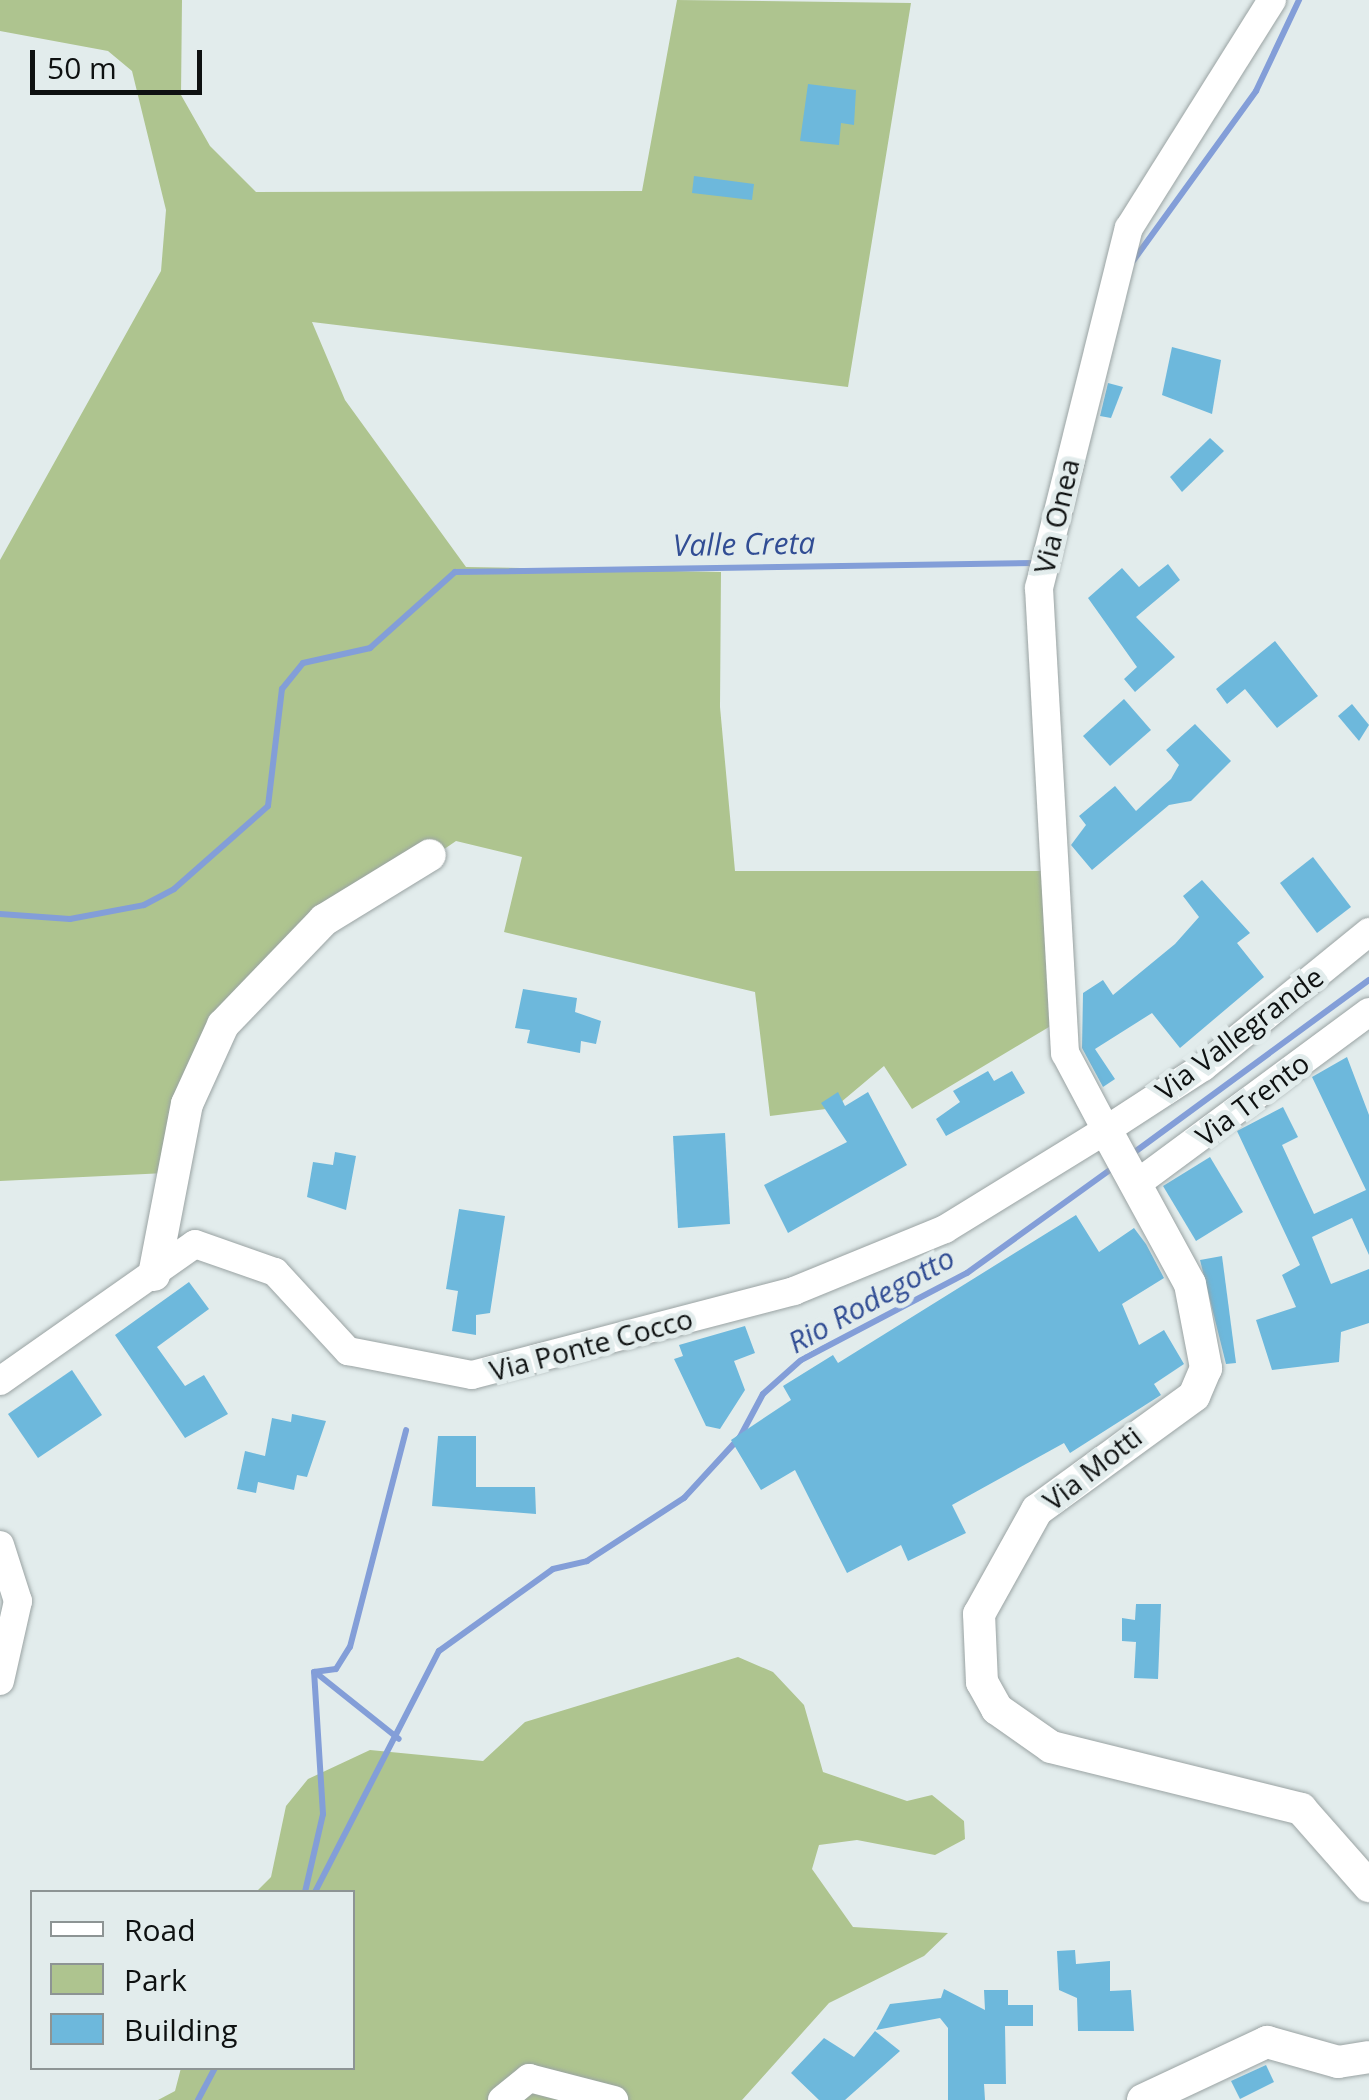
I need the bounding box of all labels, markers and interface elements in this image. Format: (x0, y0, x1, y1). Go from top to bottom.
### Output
scale bar (35, 30, 208, 92)
text: 50 m (47, 47, 117, 88)
street label: Via Onea (1026, 455, 1086, 577)
water label: Valle Creta (672, 525, 816, 563)
street label: Via Vallegrande (1149, 959, 1329, 1107)
street label: Via Trento (1189, 1046, 1315, 1152)
water label: Rio Rodegotto (781, 1239, 961, 1361)
street label: Via Ponte Cocco (486, 1301, 696, 1387)
street label: Via Motti (1036, 1419, 1148, 1517)
legend (30, 1890, 355, 2070)
text: Road (124, 1909, 196, 1950)
text: Park (124, 1959, 187, 2000)
text: Building (124, 2009, 238, 2050)

